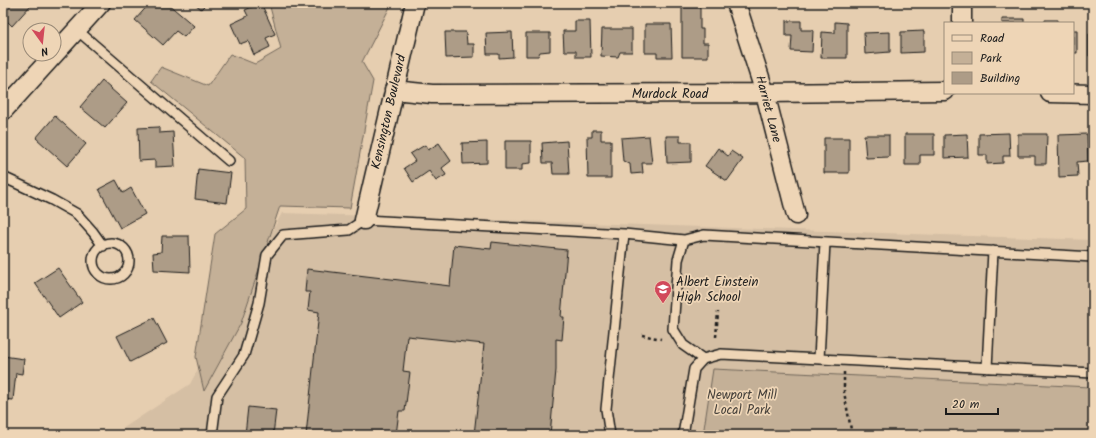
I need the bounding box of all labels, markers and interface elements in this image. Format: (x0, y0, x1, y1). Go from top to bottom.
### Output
north arrow (22, 22, 62, 62)
legend (944, 22, 1074, 94)
text: Road (980, 29, 1005, 48)
text: N (39, 41, 50, 60)
text: Park (980, 49, 1002, 68)
street label: Kensington Boulevard (366, 52, 413, 171)
text: Building (980, 69, 1020, 88)
street label: Harriet Lane (749, 73, 787, 145)
street label: Murdock Road (632, 84, 709, 105)
place label: Albert Einstein High School (676, 272, 758, 308)
school or university icon: Albert Einstein High School (653, 279, 673, 304)
park label: Newport Mill Local Park (707, 385, 777, 421)
scale bar (946, 390, 998, 416)
text: 20 m (952, 395, 980, 414)

